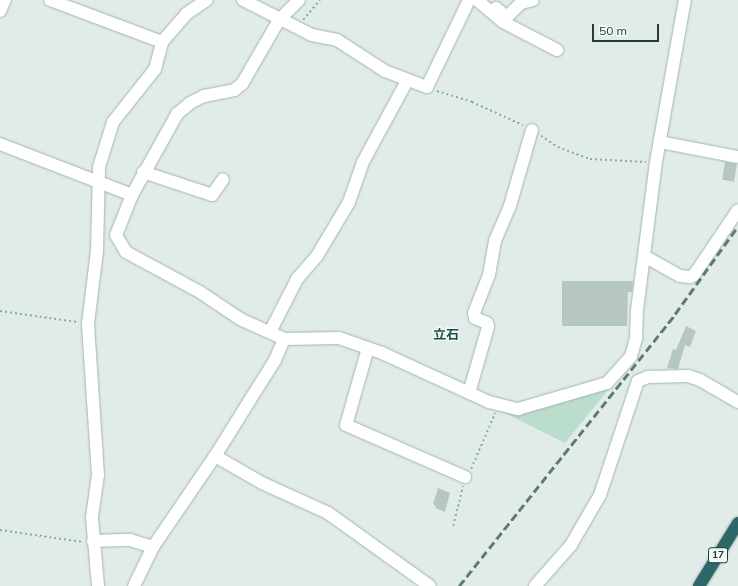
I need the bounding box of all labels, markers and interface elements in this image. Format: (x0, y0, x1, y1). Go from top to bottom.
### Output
scale bar (594, 16, 661, 42)
text: 50 m (599, 23, 627, 38)
district label: 立石 (433, 326, 459, 342)
road number: 17 (708, 547, 728, 563)

